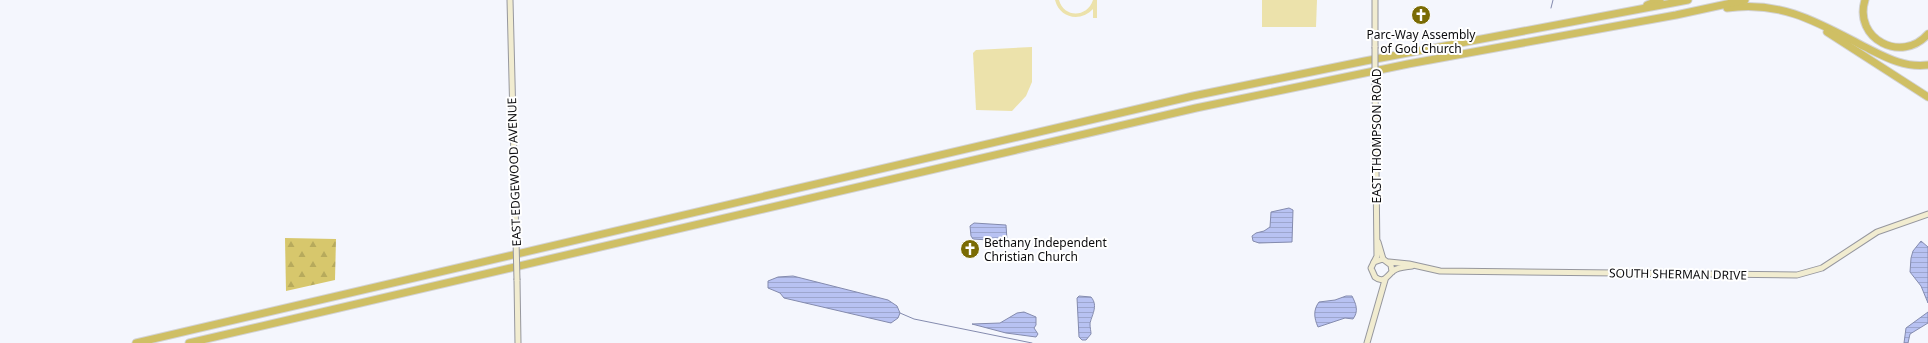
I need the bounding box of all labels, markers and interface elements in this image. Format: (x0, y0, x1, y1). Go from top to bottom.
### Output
church icon: Parc-Way Assembly of God Church (1410, 4, 1432, 26)
place label: Parc-Way Assembly of God Church (1367, 26, 1476, 57)
street label: EAST THOMPSON ROAD (1368, 68, 1385, 204)
street label: EAST EDGEWOOD AVENUE (503, 97, 525, 247)
place label: Bethany Independent Christian Church (984, 234, 1107, 265)
church icon: Bethany Independent Christian Church (959, 238, 981, 260)
street label: SOUTH SHERMAN DRIVE (1609, 264, 1747, 284)

